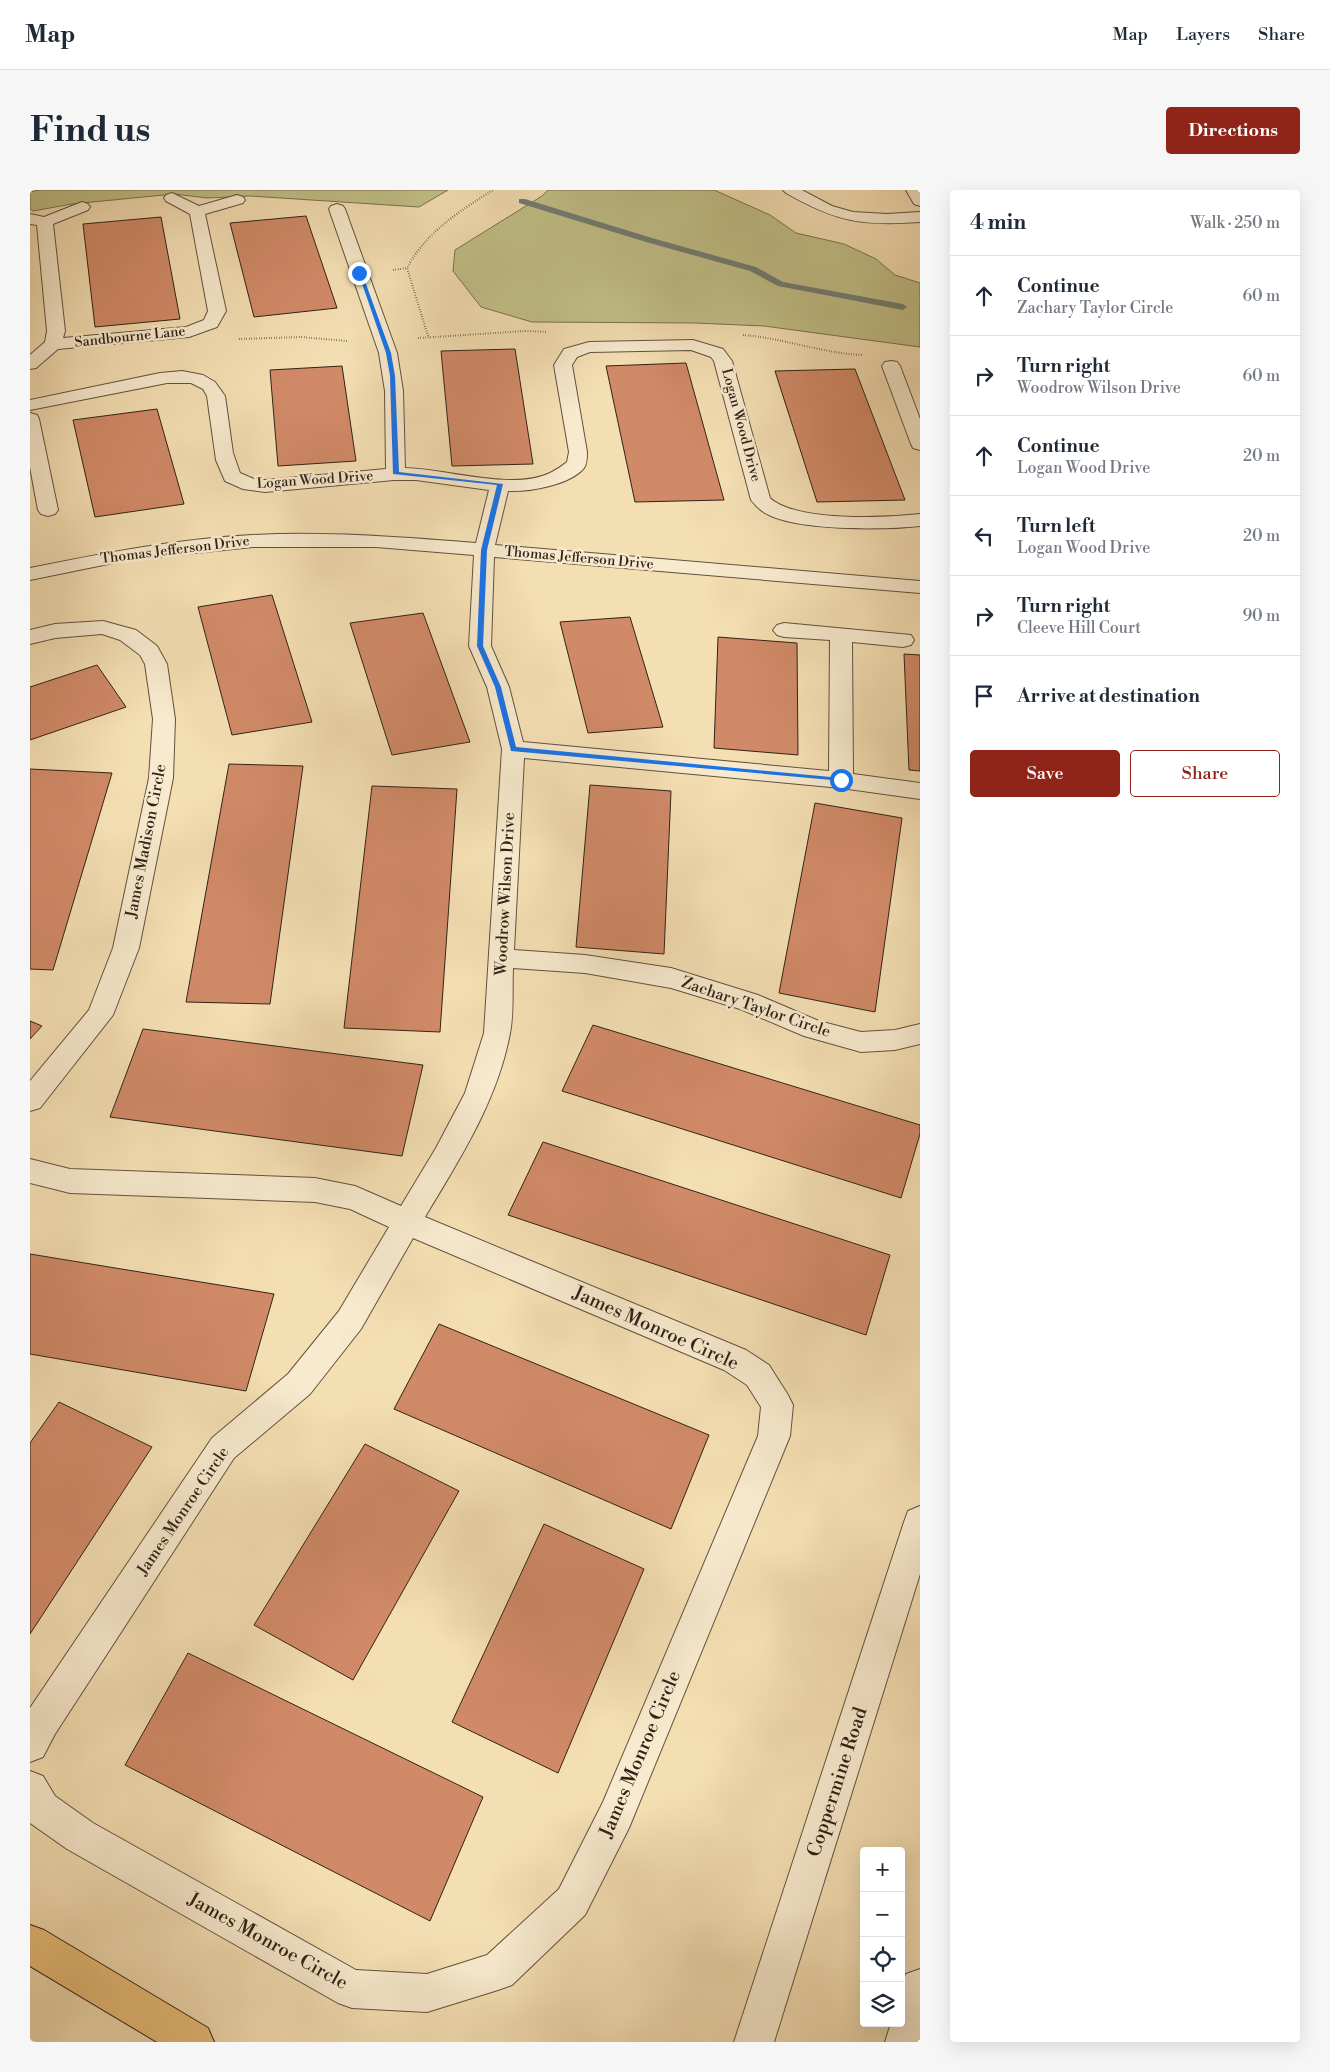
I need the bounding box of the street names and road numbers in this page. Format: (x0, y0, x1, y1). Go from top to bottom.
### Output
street label: Sandbourne Lane (74, 322, 186, 352)
street label: Logan Wood Drive (717, 366, 765, 484)
street label: Logan Wood Drive (256, 467, 374, 493)
street label: Thomas Jefferson Drive (99, 532, 251, 568)
street label: Thomas Jefferson Drive (504, 542, 654, 574)
street label: James Madison Circle (121, 762, 171, 921)
street label: Woodrow Wilson Drive (491, 812, 519, 977)
street label: Zachary Taylor Circle (679, 972, 833, 1042)
street label: James Monroe Circle (568, 1280, 743, 1375)
street label: James Monroe Circle (132, 1443, 233, 1580)
street label: James Monroe Circle (594, 1667, 686, 1842)
street label: Coppermine Road (802, 1704, 873, 1860)
street label: James Monroe Circle (183, 1887, 352, 1995)

